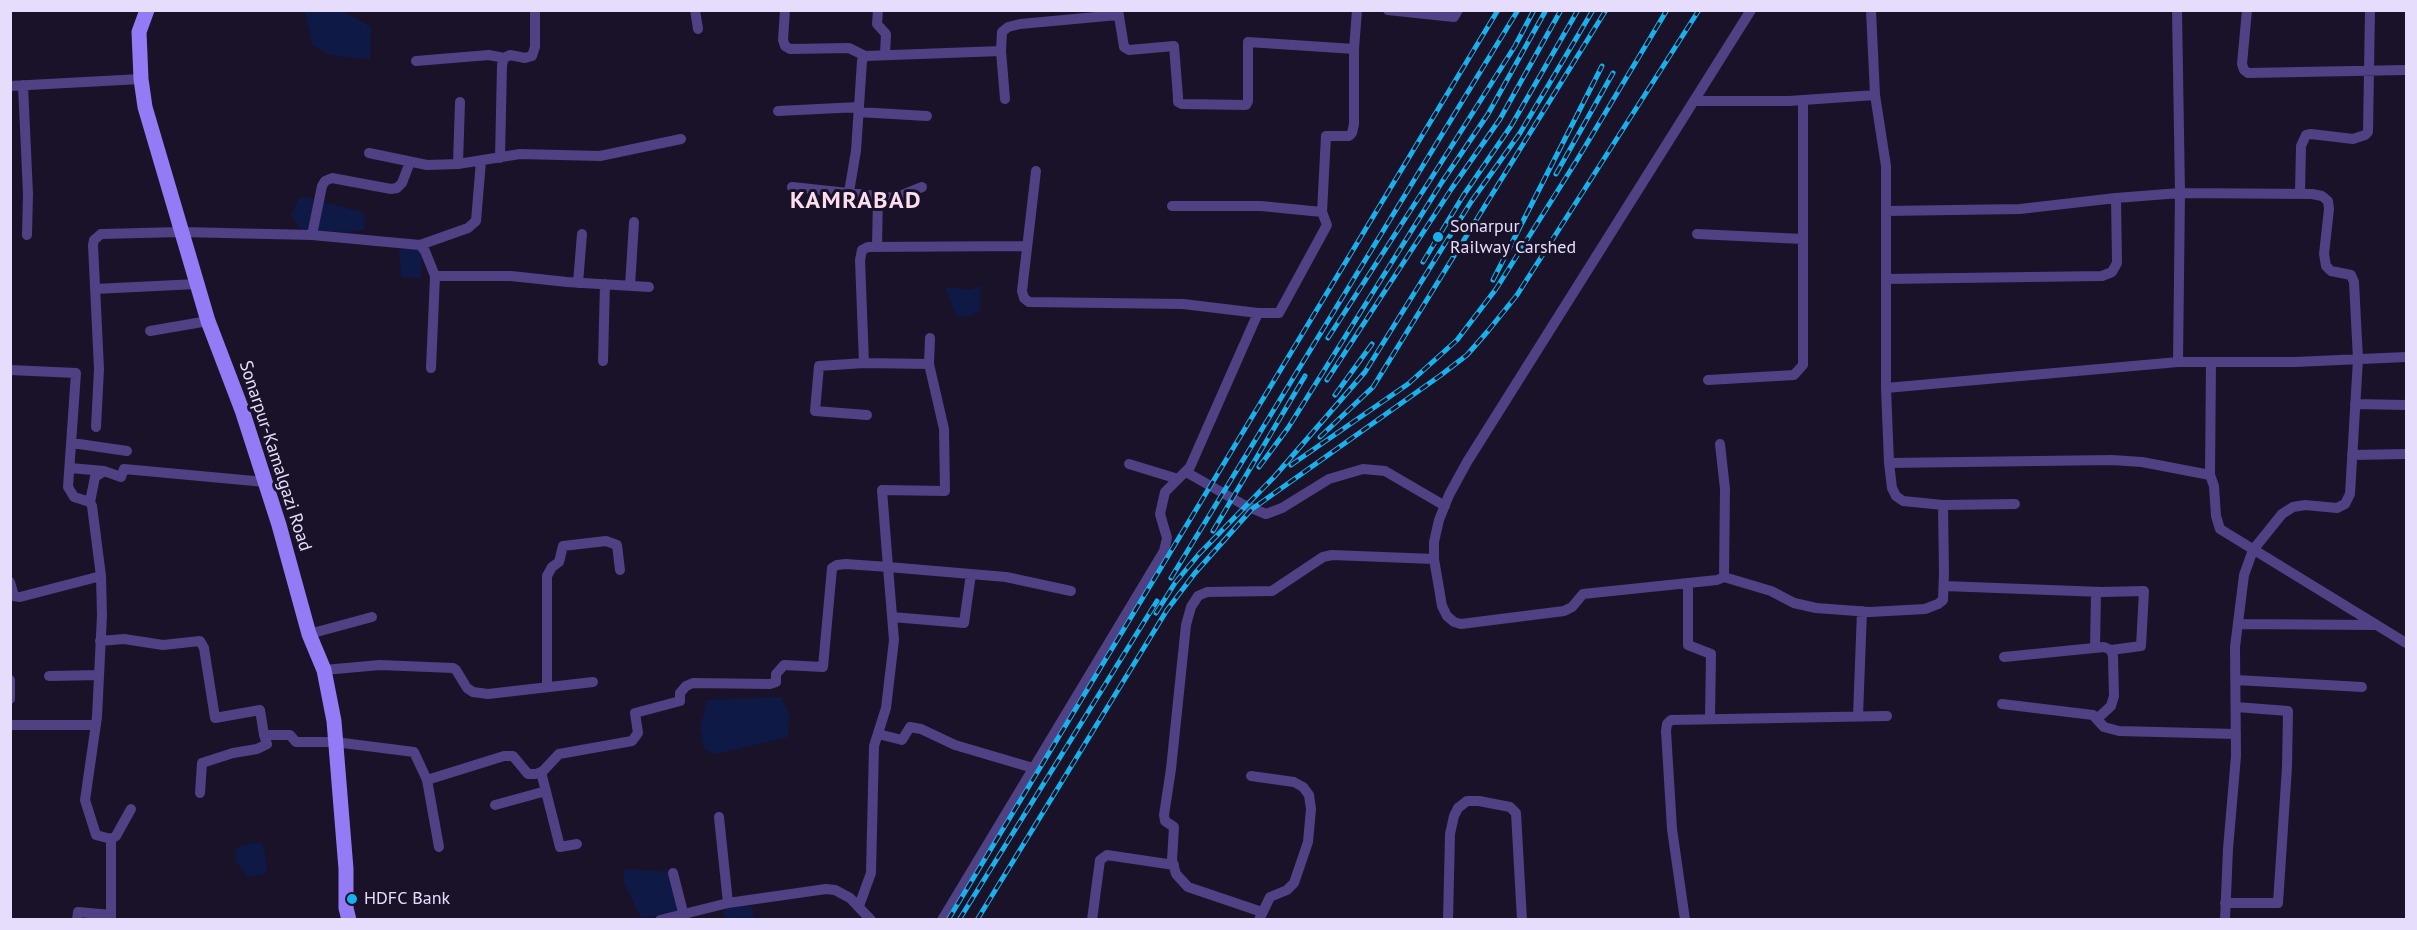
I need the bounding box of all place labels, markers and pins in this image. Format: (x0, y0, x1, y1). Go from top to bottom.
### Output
place label: Sonarpur Railway Carshed (1450, 216, 1576, 258)
marker: Sonarpur Railway Carshed (1431, 230, 1445, 244)
place label: HDFC Bank (364, 888, 450, 910)
marker: HDFC Bank (345, 892, 359, 906)

